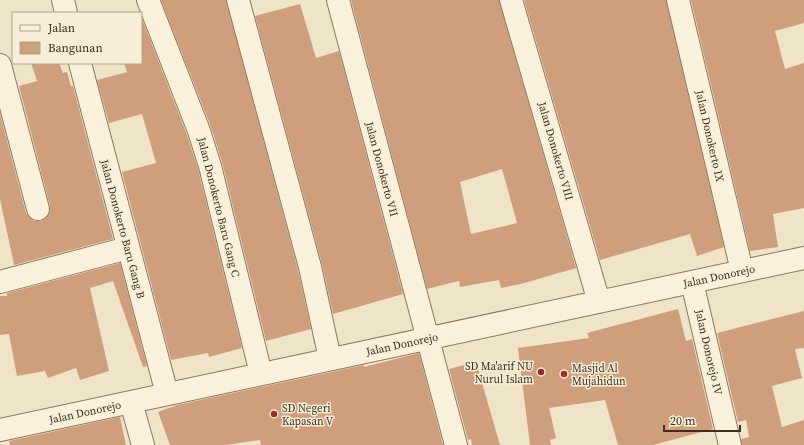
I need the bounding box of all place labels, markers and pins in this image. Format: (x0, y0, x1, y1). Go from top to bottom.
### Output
place label: SD Ma'arif NU Nurul Islam (465, 359, 533, 387)
place label: Masjid Al Mujahidun (572, 361, 626, 389)
marker: SD Ma'arif NU Nurul Islam (536, 367, 546, 377)
marker: Masjid Al Mujahidun (559, 369, 569, 379)
place label: SD Negeri Kapasan V (282, 401, 334, 429)
marker: SD Negeri Kapasan V (269, 409, 279, 419)

